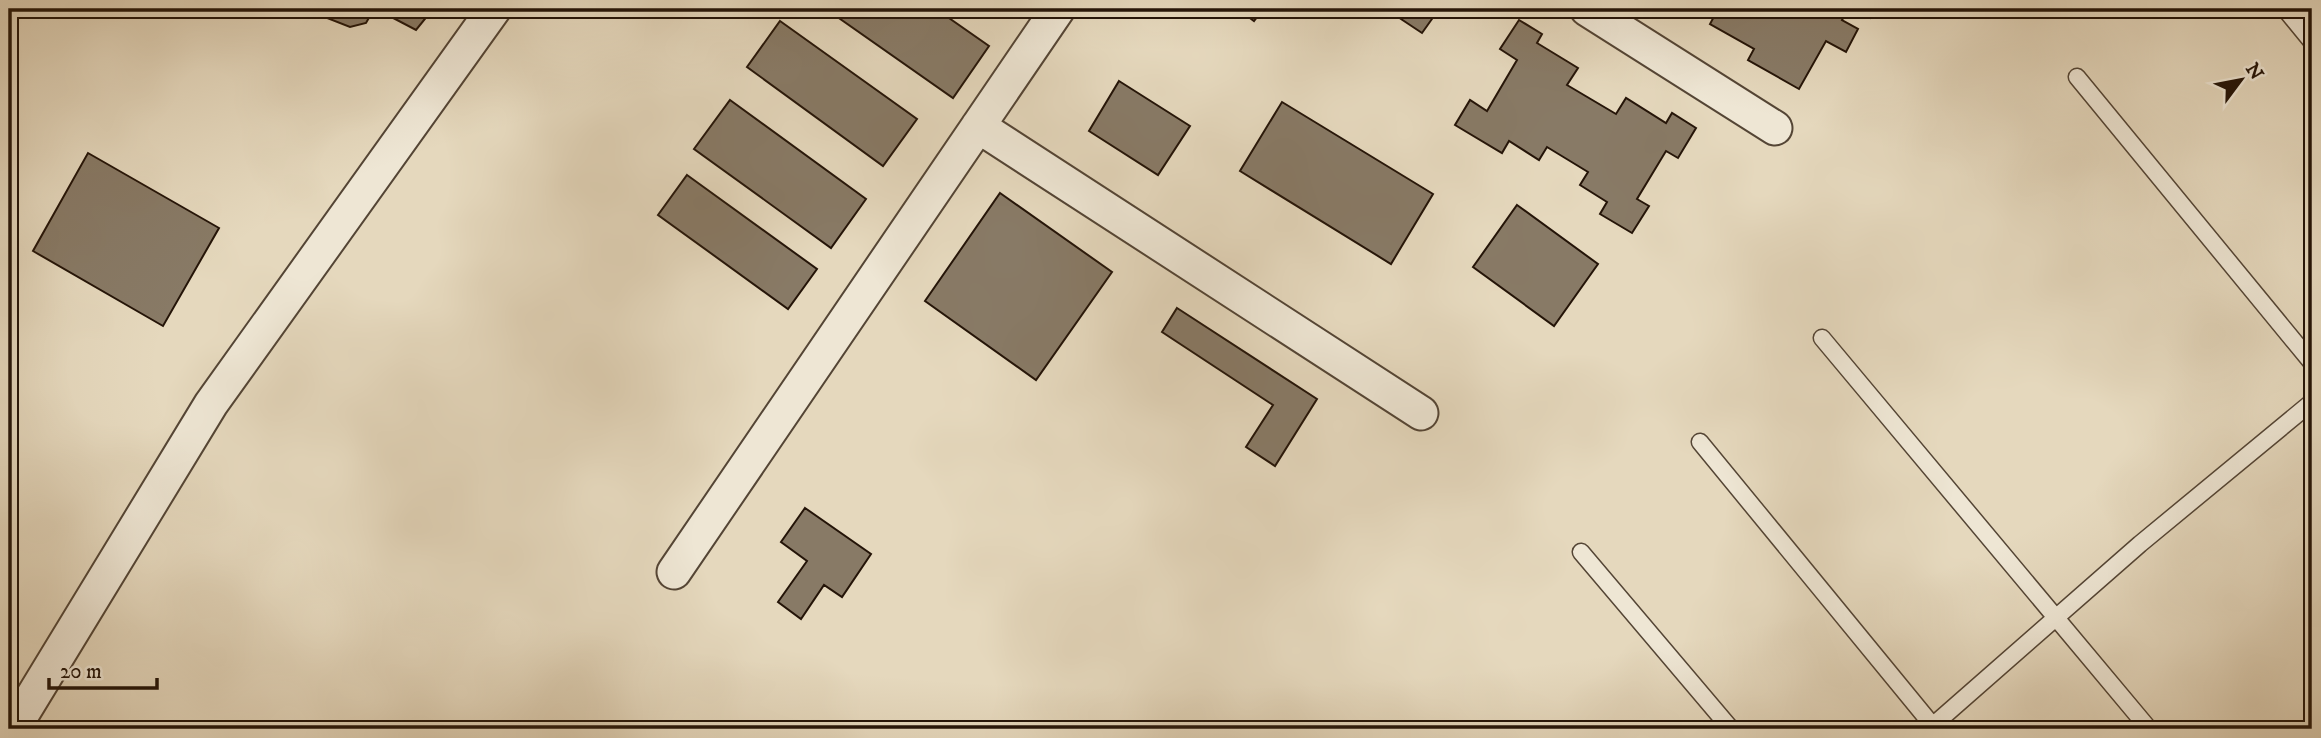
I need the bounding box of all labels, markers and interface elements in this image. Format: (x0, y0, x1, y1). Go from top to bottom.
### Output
north arrow (2206, 46, 2276, 116)
text: N (2240, 59, 2268, 85)
scale bar (49, 647, 158, 691)
text: 20 m (60, 659, 102, 685)

